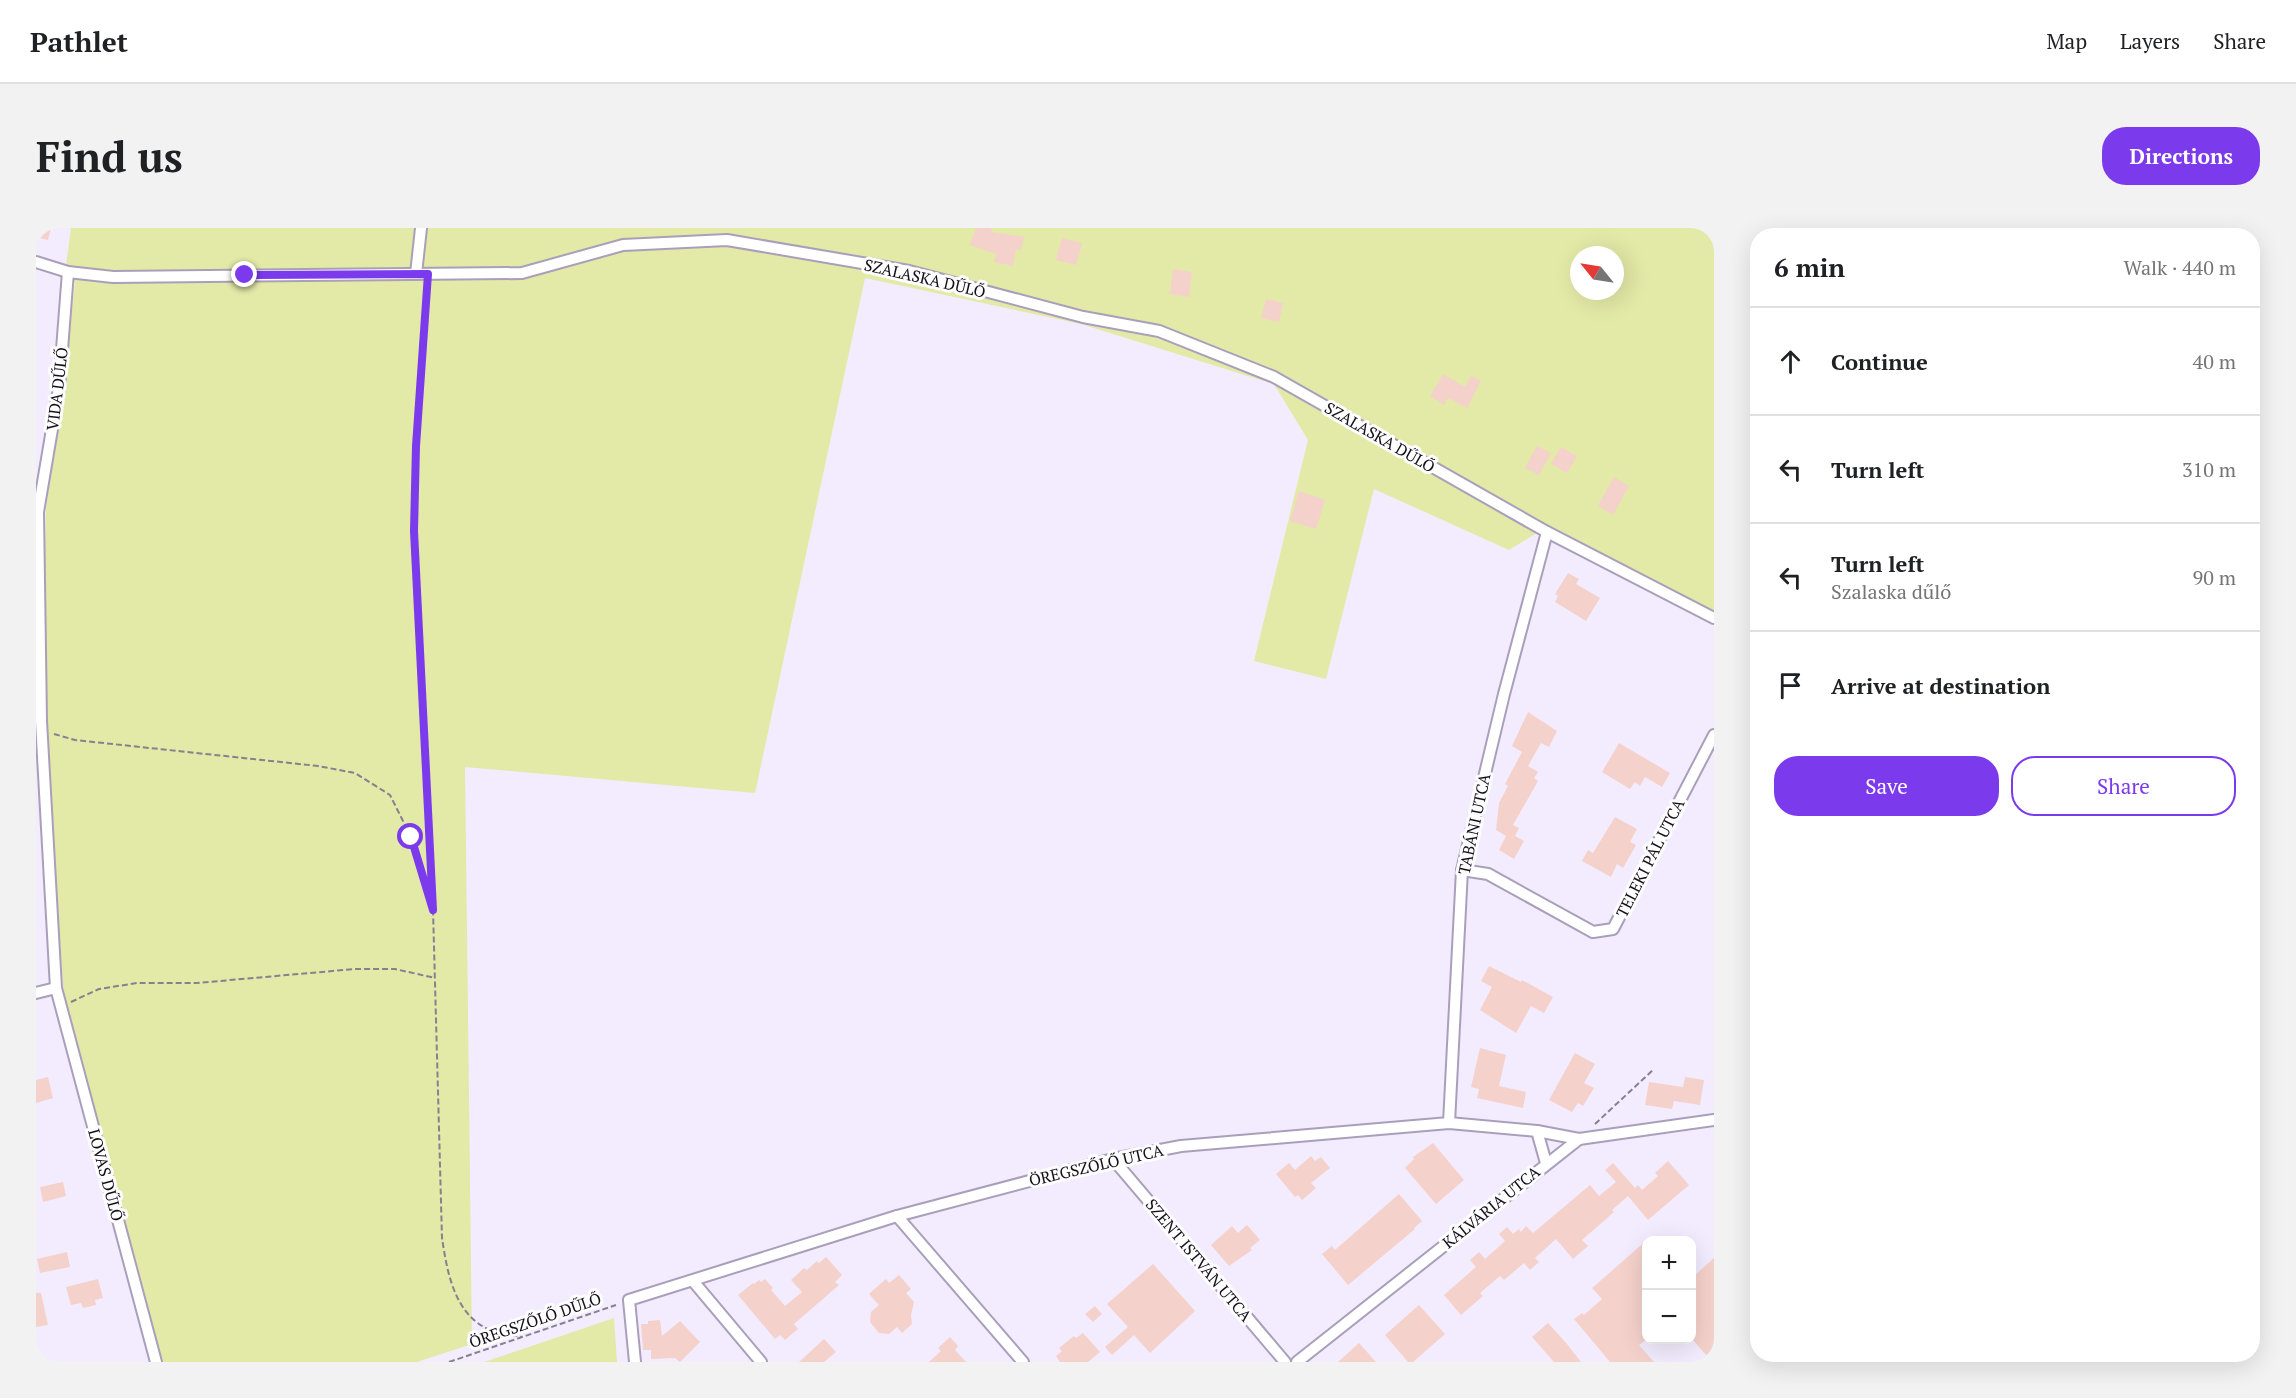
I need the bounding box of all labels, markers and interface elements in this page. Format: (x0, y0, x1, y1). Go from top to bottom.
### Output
text: Pathlet (30, 23, 128, 60)
text: Map (2046, 27, 2087, 55)
text: Layers (2120, 27, 2180, 55)
text: Share (2213, 27, 2266, 55)
button: Directions (2102, 127, 2260, 185)
text: Find us (36, 128, 183, 184)
north arrow (1570, 246, 1624, 300)
text: 6 min (1774, 250, 1845, 284)
street label: SZALASKA DŰLŐ (862, 253, 988, 303)
text: Walk · 440 m (2124, 254, 2236, 281)
route end (231, 261, 257, 287)
icon: ahead (1774, 345, 1807, 378)
street label: VIDA DŰLŐ (41, 346, 73, 432)
text: Continue (1831, 347, 1928, 376)
text: 40 m (2193, 348, 2236, 375)
street label: SZALASKA DŰLŐ (1321, 396, 1439, 478)
icon: left (1774, 453, 1807, 486)
text: Turn left (1831, 455, 1924, 484)
text: 310 m (2182, 456, 2236, 483)
text: Turn left (1831, 549, 1924, 578)
icon: left (1774, 561, 1807, 594)
text: 90 m (2193, 564, 2236, 591)
text: Szalaska dűlő (1831, 578, 1951, 605)
icon: arrive (1774, 669, 1807, 702)
text: Arrive at destination (1831, 671, 2050, 700)
button: Save (1774, 756, 1999, 816)
button: Share (2011, 756, 2236, 816)
street label: TABÁNI UTCA (1453, 771, 1495, 876)
street label: TELEKI PÁL UTCA (1611, 795, 1689, 921)
route start (397, 823, 423, 849)
street label: LOVAS DŰLŐ (83, 1126, 129, 1224)
street label: ÖREGSZŐLŐ UTCA (1027, 1139, 1165, 1191)
street label: KÁLVÁRIA UTCA (1438, 1161, 1545, 1253)
street label: SZENT ISTVÁN UTCA (1141, 1194, 1257, 1326)
map controls (1642, 1236, 1696, 1344)
button: + (1642, 1236, 1696, 1290)
street label: ÖREGSZŐLŐ DŰLŐ (466, 1287, 604, 1353)
button: − (1642, 1290, 1696, 1344)

